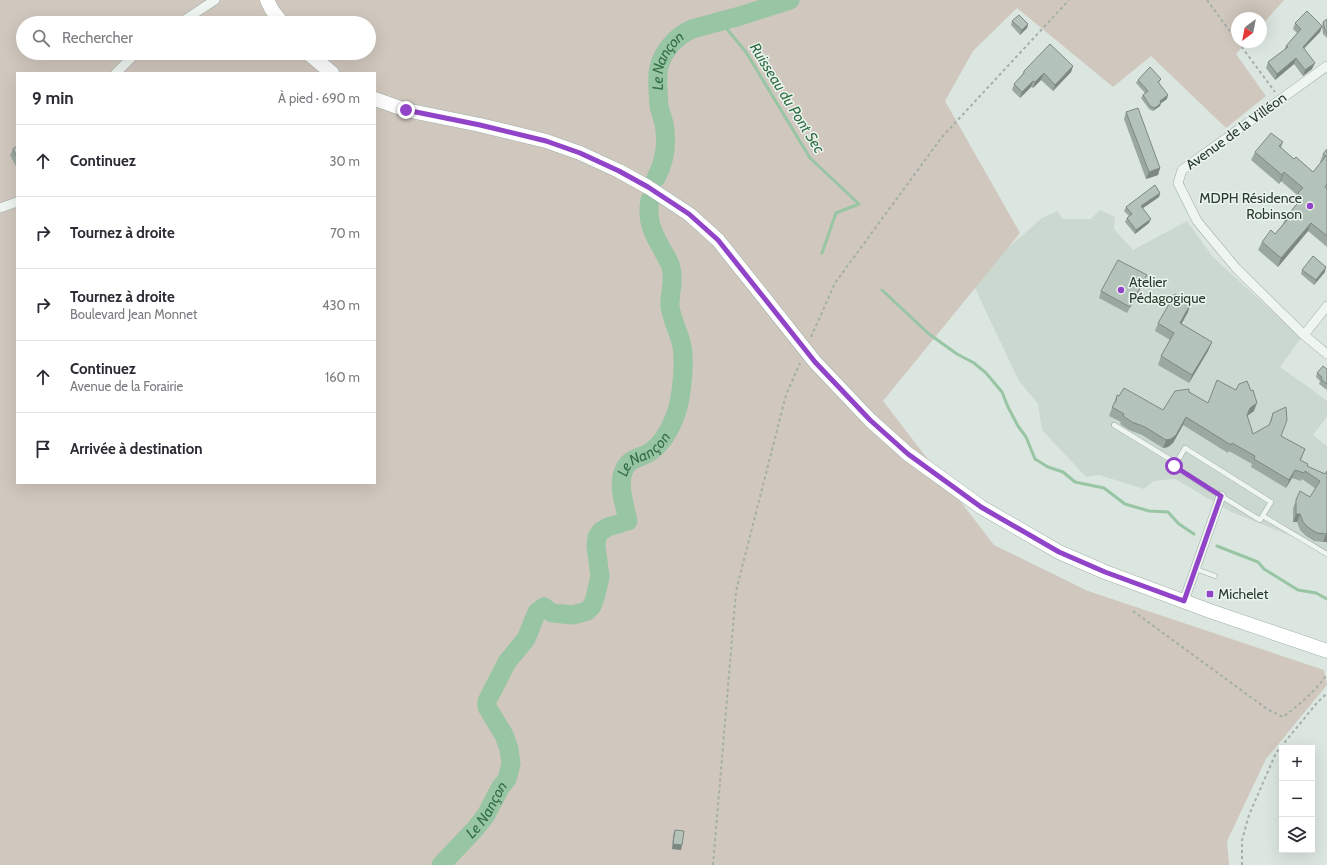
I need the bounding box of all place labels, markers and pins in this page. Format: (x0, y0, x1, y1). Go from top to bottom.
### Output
place label: MDPH Résidence Robinson (1199, 189, 1302, 223)
marker: MDPH Résidence Robinson (1305, 201, 1315, 211)
place label: Atelier Pédagogique (1129, 273, 1206, 307)
marker: Atelier Pédagogique (1116, 285, 1126, 295)
place label: Michelet (1218, 585, 1269, 603)
marker: Michelet (1205, 589, 1215, 599)

